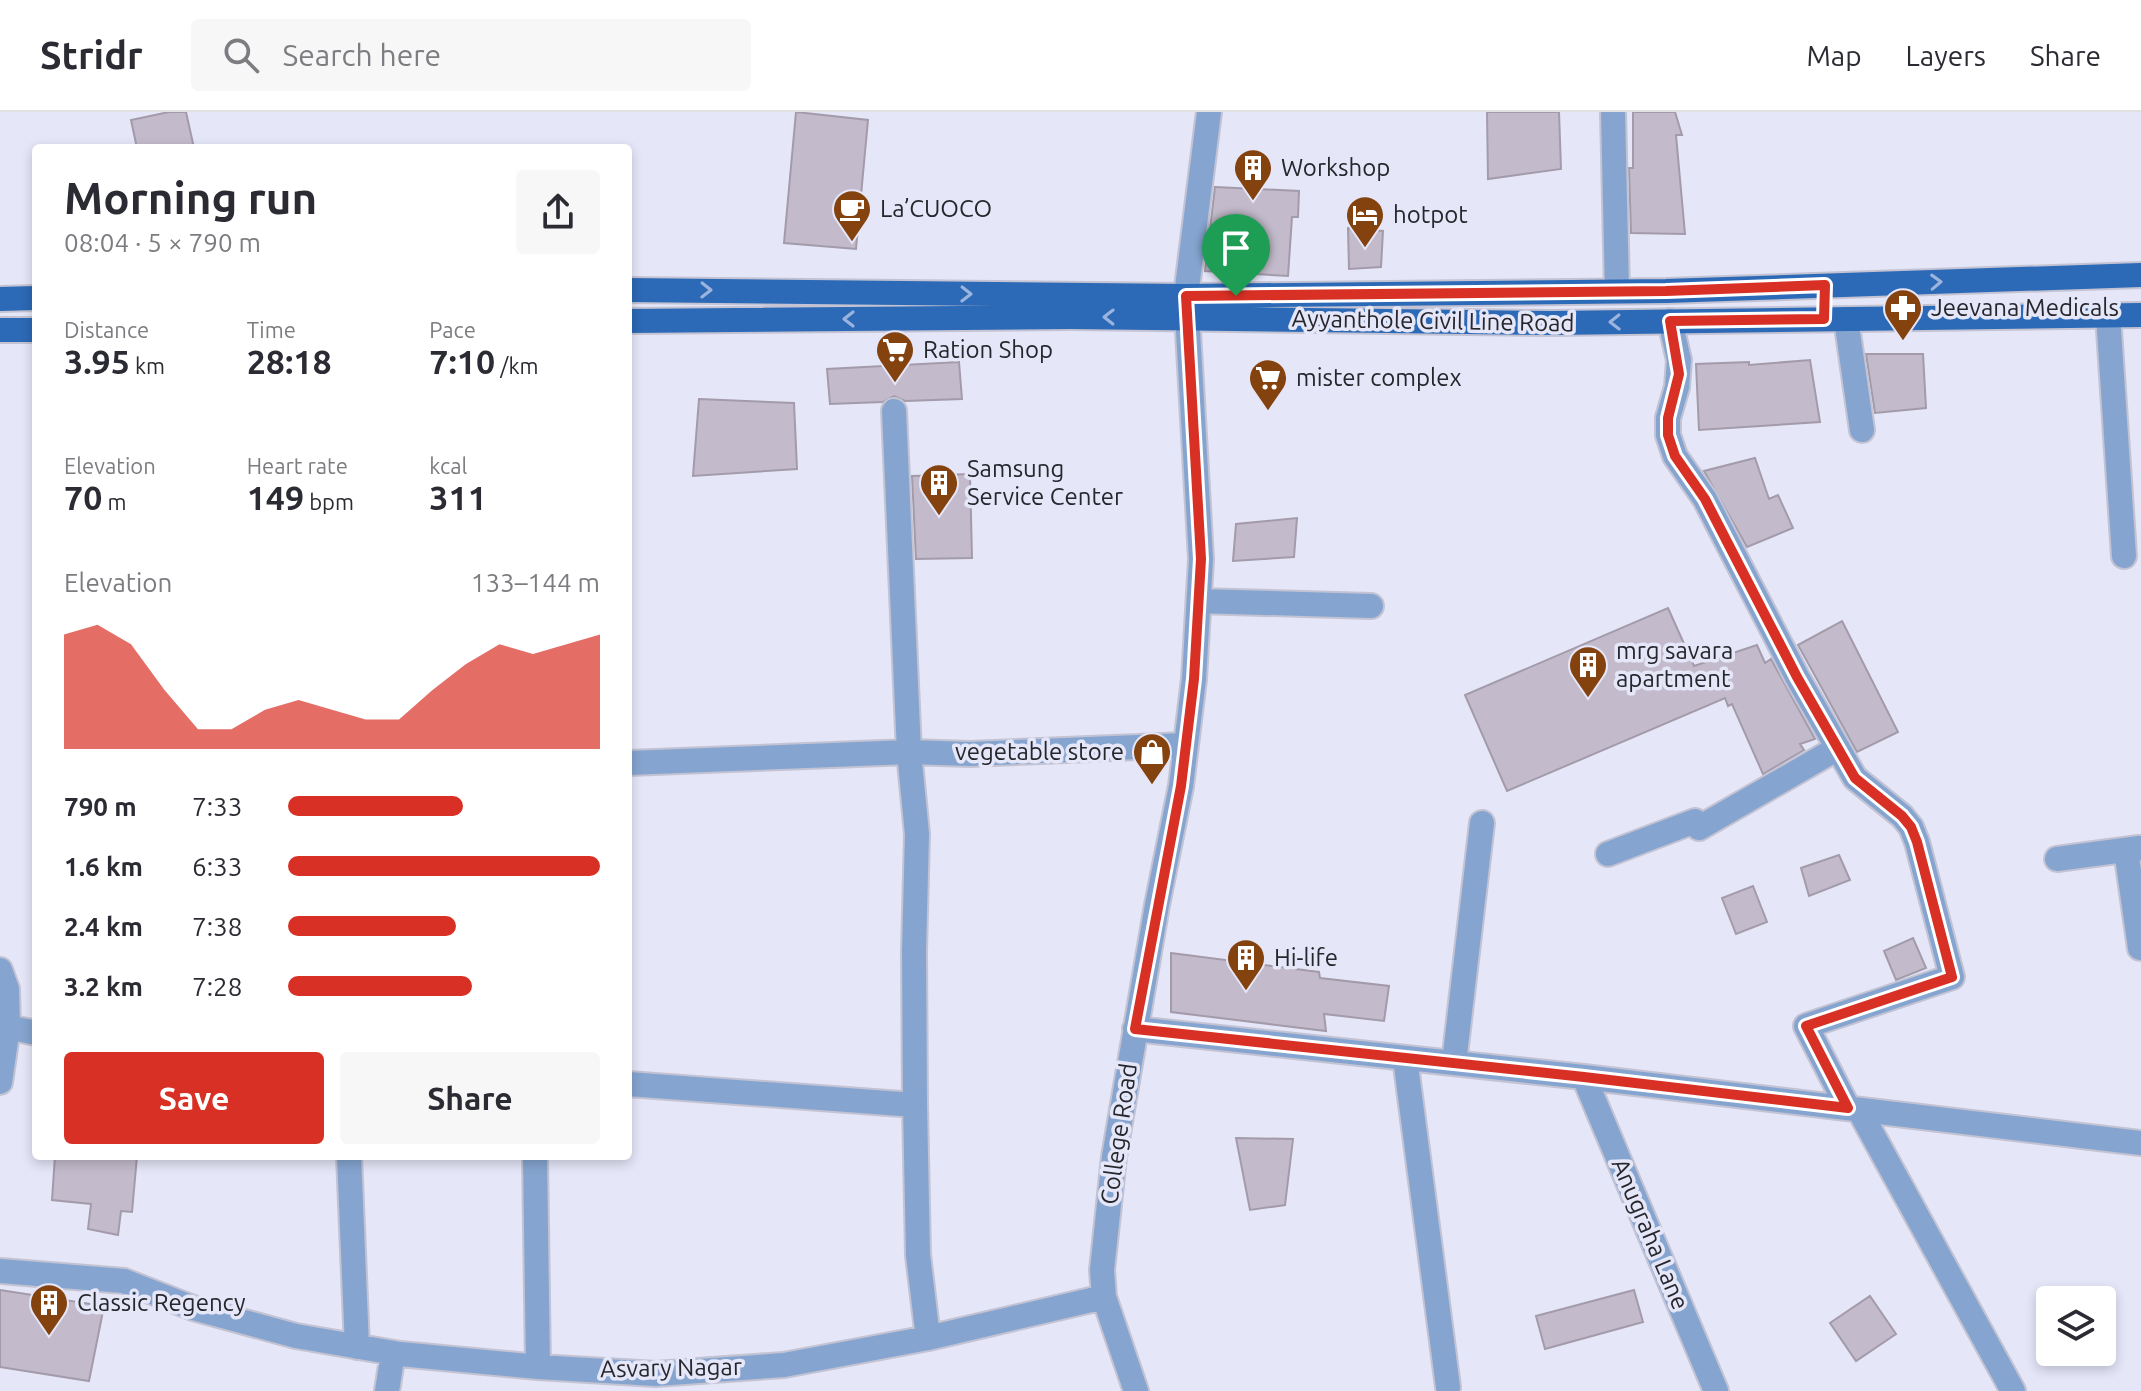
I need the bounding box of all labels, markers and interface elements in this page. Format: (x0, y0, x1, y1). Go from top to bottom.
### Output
search box (191, 19, 751, 91)
icon: search (219, 33, 263, 77)
text: Stridr (40, 34, 143, 76)
text: Search here (283, 38, 441, 72)
text: Map (1806, 40, 1862, 71)
text: Layers (1906, 40, 1986, 71)
text: Share (2030, 40, 2101, 71)
building icon: Workshop (1232, 147, 1274, 202)
place label: Workshop (1281, 154, 1390, 181)
button: share (516, 170, 600, 254)
text: Morning run (64, 173, 317, 222)
cafe icon: La’CUOCO (831, 188, 873, 243)
hotel icon: hotpot (1344, 194, 1386, 249)
place label: La’CUOCO (880, 195, 992, 222)
place label: hotpot (1393, 201, 1468, 228)
pin (1202, 214, 1270, 296)
icon: arrive (1214, 226, 1258, 270)
text: 08:04 · 5 × 790 m (64, 228, 261, 257)
one-way arrow (1930, 273, 1943, 290)
one-way arrow (700, 282, 713, 299)
one-way arrow (960, 285, 973, 302)
pharmacy icon: Jeevana Medicals (1882, 287, 1924, 342)
place label: Jeevana Medicals (1931, 294, 2119, 321)
street label: Ayyanthole Civil Line Road (1291, 305, 1575, 336)
one-way arrow (1102, 309, 1115, 326)
one-way arrow (842, 310, 855, 328)
one-way arrow (1608, 313, 1621, 331)
text: Distance (64, 317, 149, 342)
text: Time (247, 317, 296, 342)
text: Pace (429, 317, 476, 342)
supermarket icon: Ration Shop (874, 329, 916, 384)
place label: Ration Shop (923, 336, 1053, 363)
text: 3.95 (64, 342, 130, 380)
text: 28:18 (247, 342, 332, 380)
text: 7:10 (429, 342, 495, 380)
text: km (130, 353, 165, 378)
text: /km (495, 353, 539, 378)
supermarket icon: mister complex (1247, 357, 1289, 412)
place label: mister complex (1296, 364, 1462, 391)
text: Elevation (64, 453, 156, 478)
text: Heart rate (247, 453, 348, 478)
text: kcal (429, 453, 467, 478)
place label: Samsung Service Center (967, 455, 1123, 510)
building icon: Samsung Service Center (918, 462, 960, 517)
text: 70 (64, 478, 102, 516)
text: 149 (247, 478, 304, 516)
text: 311 (429, 478, 487, 516)
text: m (102, 489, 126, 514)
text: bpm (304, 489, 354, 514)
text: Elevation (64, 568, 172, 597)
text: 133–144 m (471, 568, 600, 597)
place label: mrg savara apartment (1616, 637, 1733, 692)
building icon: mrg savara apartment (1567, 644, 1609, 699)
shop icon: vegetable store (1131, 731, 1173, 786)
place label: vegetable store (955, 738, 1124, 765)
text: 790 m (64, 792, 137, 821)
text: 7:33 (192, 792, 242, 821)
text: 1.6 km (64, 852, 143, 881)
text: 6:33 (192, 852, 242, 881)
text: 2.4 km (64, 912, 143, 941)
text: 7:38 (192, 912, 242, 941)
building icon: Hi-life (1225, 937, 1267, 992)
place label: Hi-life (1274, 944, 1338, 971)
text: 3.2 km (64, 972, 143, 1001)
text: 7:28 (192, 972, 242, 1001)
button: Save (64, 1052, 324, 1144)
button: Share (340, 1052, 600, 1144)
street label: College Road (1095, 1062, 1142, 1206)
street label: Anugraha Lane (1607, 1154, 1694, 1313)
building icon: Classic Regency (28, 1282, 70, 1337)
map controls (2036, 1286, 2116, 1366)
button: layers (2036, 1286, 2116, 1366)
place label: Classic Regency (77, 1289, 246, 1316)
street label: Asvary Nagar (600, 1353, 742, 1382)

